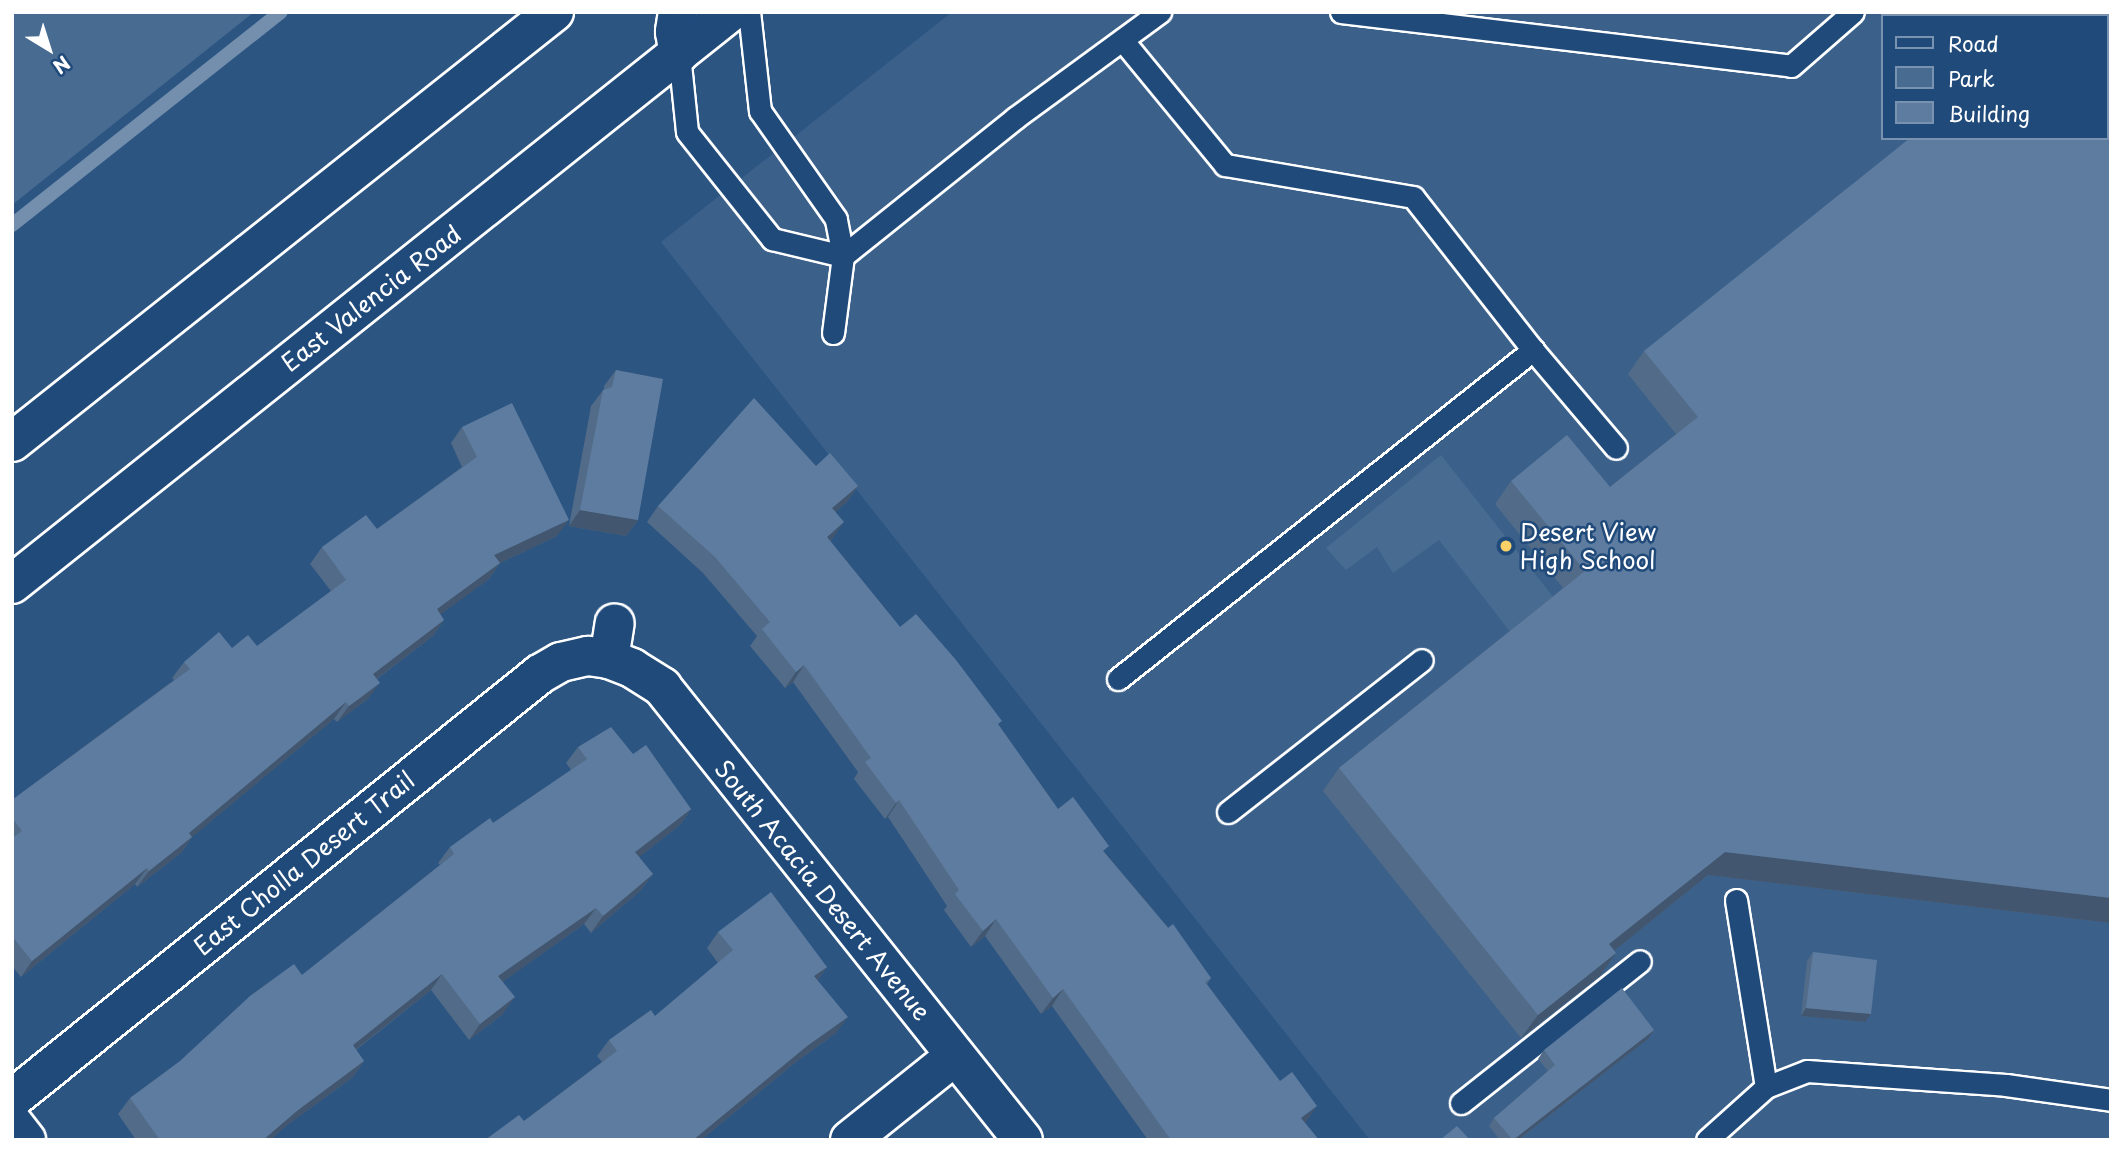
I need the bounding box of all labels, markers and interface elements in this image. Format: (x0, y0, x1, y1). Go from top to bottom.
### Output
north arrow (14, 14, 84, 84)
legend (1882, 14, 2109, 140)
text: Road (1948, 27, 1999, 59)
text: N (47, 50, 76, 81)
text: Park (1948, 62, 1995, 94)
text: Building (1948, 97, 2030, 129)
street label: East Valencia Road (276, 219, 466, 377)
place label: Desert View High School (1520, 518, 1657, 574)
marker: Desert View High School (1498, 538, 1514, 554)
street label: South Acacia Desert Avenue (709, 754, 937, 1026)
street label: East Cholla Desert Trail (188, 765, 420, 961)

